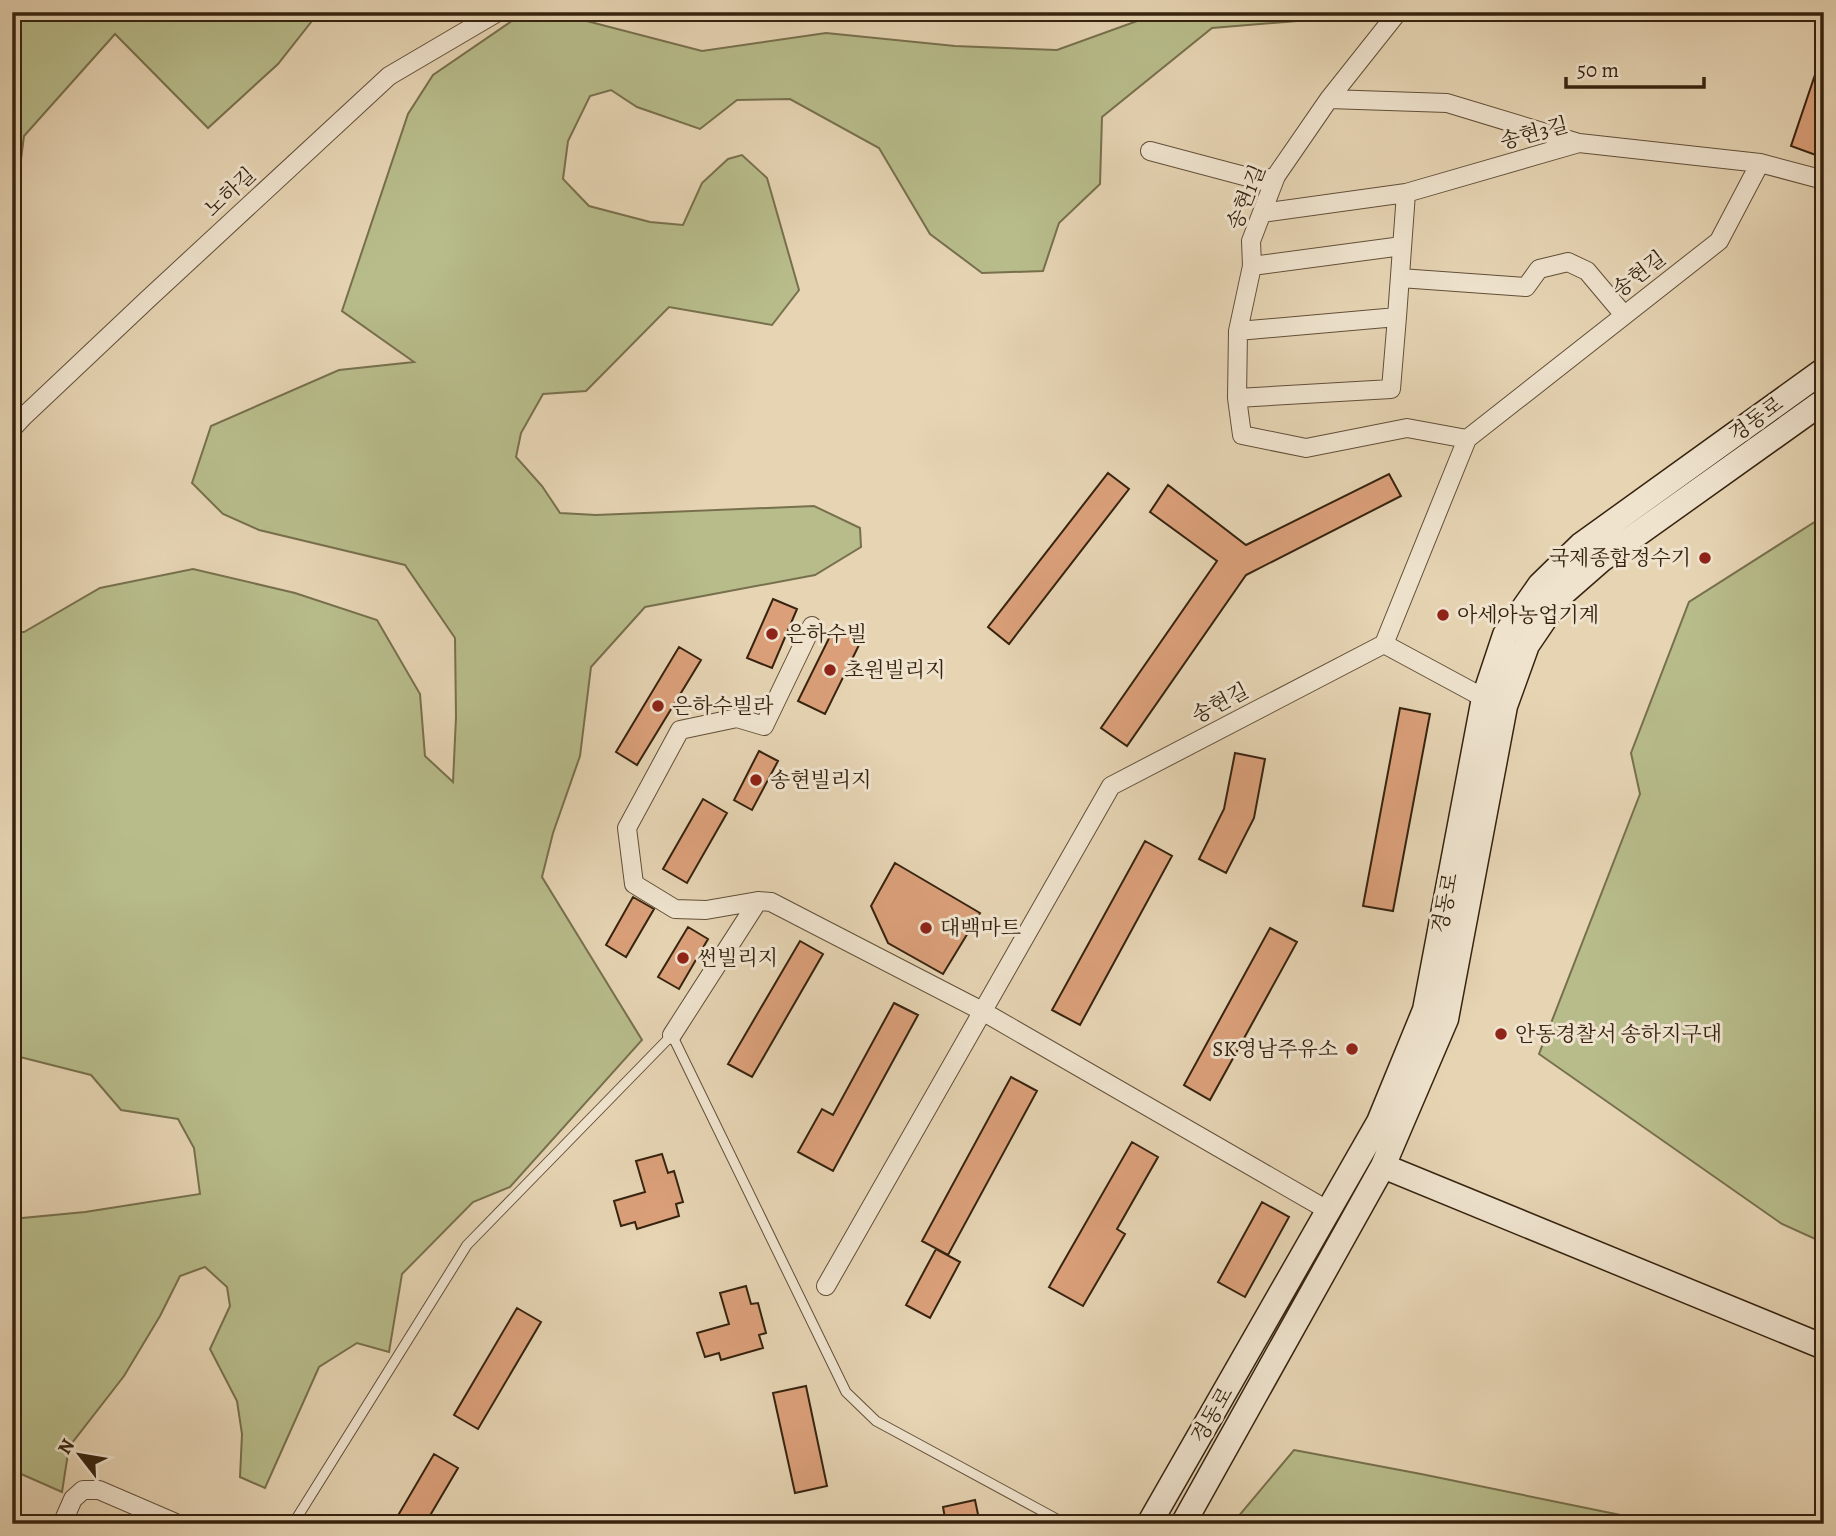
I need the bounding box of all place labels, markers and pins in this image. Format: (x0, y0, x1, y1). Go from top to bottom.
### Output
place label: 국제종합정수기 (1549, 544, 1691, 572)
marker: 국제종합정수기 (1697, 550, 1713, 566)
place label: 아세아농업기계 (1457, 601, 1599, 629)
marker: 아세아농업기계 (1435, 607, 1451, 623)
place label: 은하수빌 (786, 620, 867, 648)
marker: 은하수빌 (764, 626, 780, 642)
place label: 초원빌리지 (844, 656, 945, 684)
marker: 초원빌리지 (822, 662, 838, 678)
place label: 은하수빌라 (672, 692, 774, 720)
marker: 은하수빌라 (650, 698, 666, 714)
place label: 송현빌리지 (770, 766, 871, 794)
marker: 송현빌리지 (748, 772, 764, 788)
place label: 대백마트 (940, 914, 1021, 942)
marker: 대백마트 (918, 920, 934, 936)
place label: 썬빌리지 (697, 944, 778, 972)
marker: 썬빌리지 (675, 950, 691, 966)
place label: 안동경찰서 송하지구대 (1515, 1020, 1722, 1048)
marker: 안동경찰서 송하지구대 (1493, 1026, 1509, 1042)
place label: SK영남주유소 (1212, 1035, 1338, 1063)
marker: SK영남주유소 (1344, 1041, 1360, 1057)

